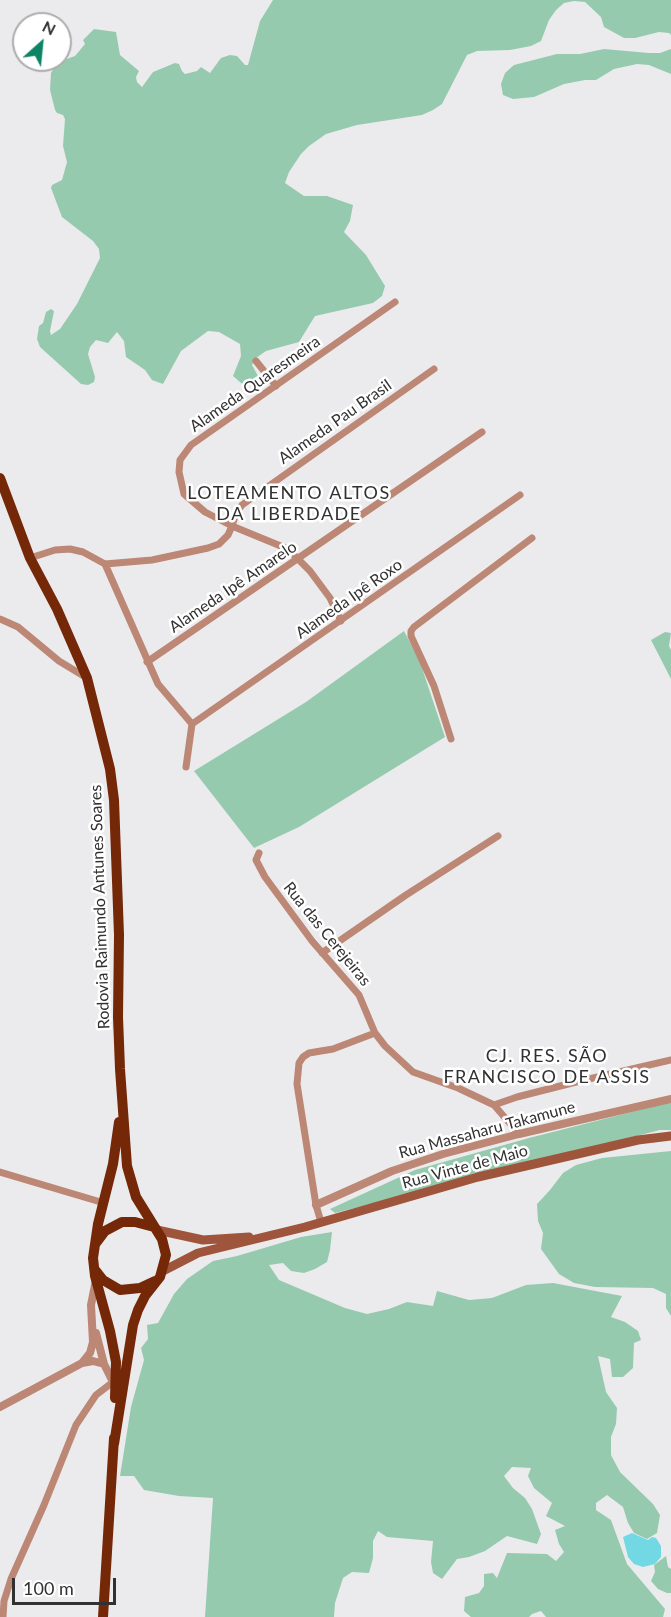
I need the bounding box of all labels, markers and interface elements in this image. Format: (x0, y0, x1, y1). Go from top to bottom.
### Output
north arrow (12, 12, 72, 72)
text: N (40, 16, 59, 39)
street label: Alameda Quaresmeira (186, 332, 324, 436)
street label: Alameda Pau Brasil (275, 376, 395, 468)
district label: LOTEAMENTO ALTOS DA LIBERDADE (187, 482, 391, 524)
street label: Alameda Ipê Amarelo (166, 537, 300, 637)
street label: Alameda Ipê Roxo (292, 555, 406, 643)
street label: Rodovia Raimundo Antunes Soares (86, 784, 114, 1030)
street label: Rua das Cerejeiras (279, 878, 375, 990)
district label: CJ. RES. SÃO FRANCISCO DE ASSIS (443, 1045, 651, 1088)
street label: Rua Massaharu Takamune (397, 1097, 577, 1163)
street label: Rua Vinte de Maio (400, 1141, 530, 1193)
scale bar (15, 1566, 118, 1604)
text: 100 m (23, 1577, 74, 1599)

